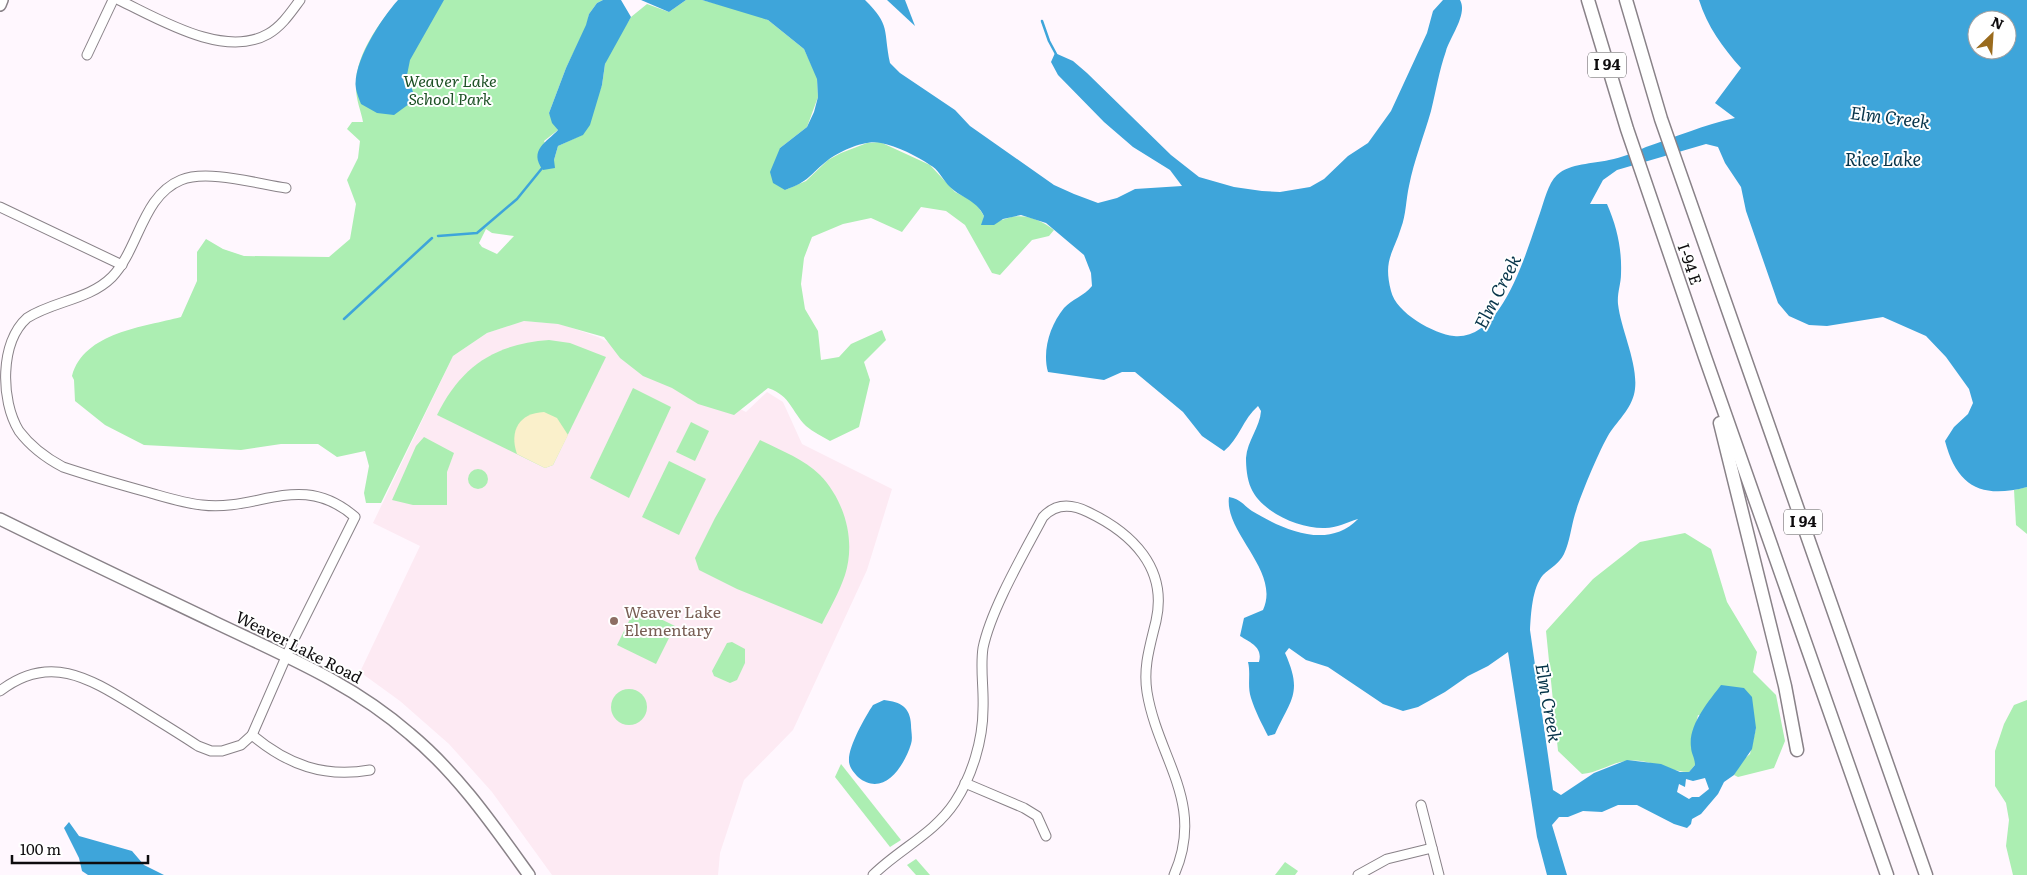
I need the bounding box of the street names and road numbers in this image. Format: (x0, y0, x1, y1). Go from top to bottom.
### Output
road number: I 94 (1588, 52, 1626, 78)
street label: I-94 E (1673, 240, 1709, 288)
road number: I 94 (1784, 510, 1822, 534)
street label: Weaver Lake Road (232, 604, 367, 688)

